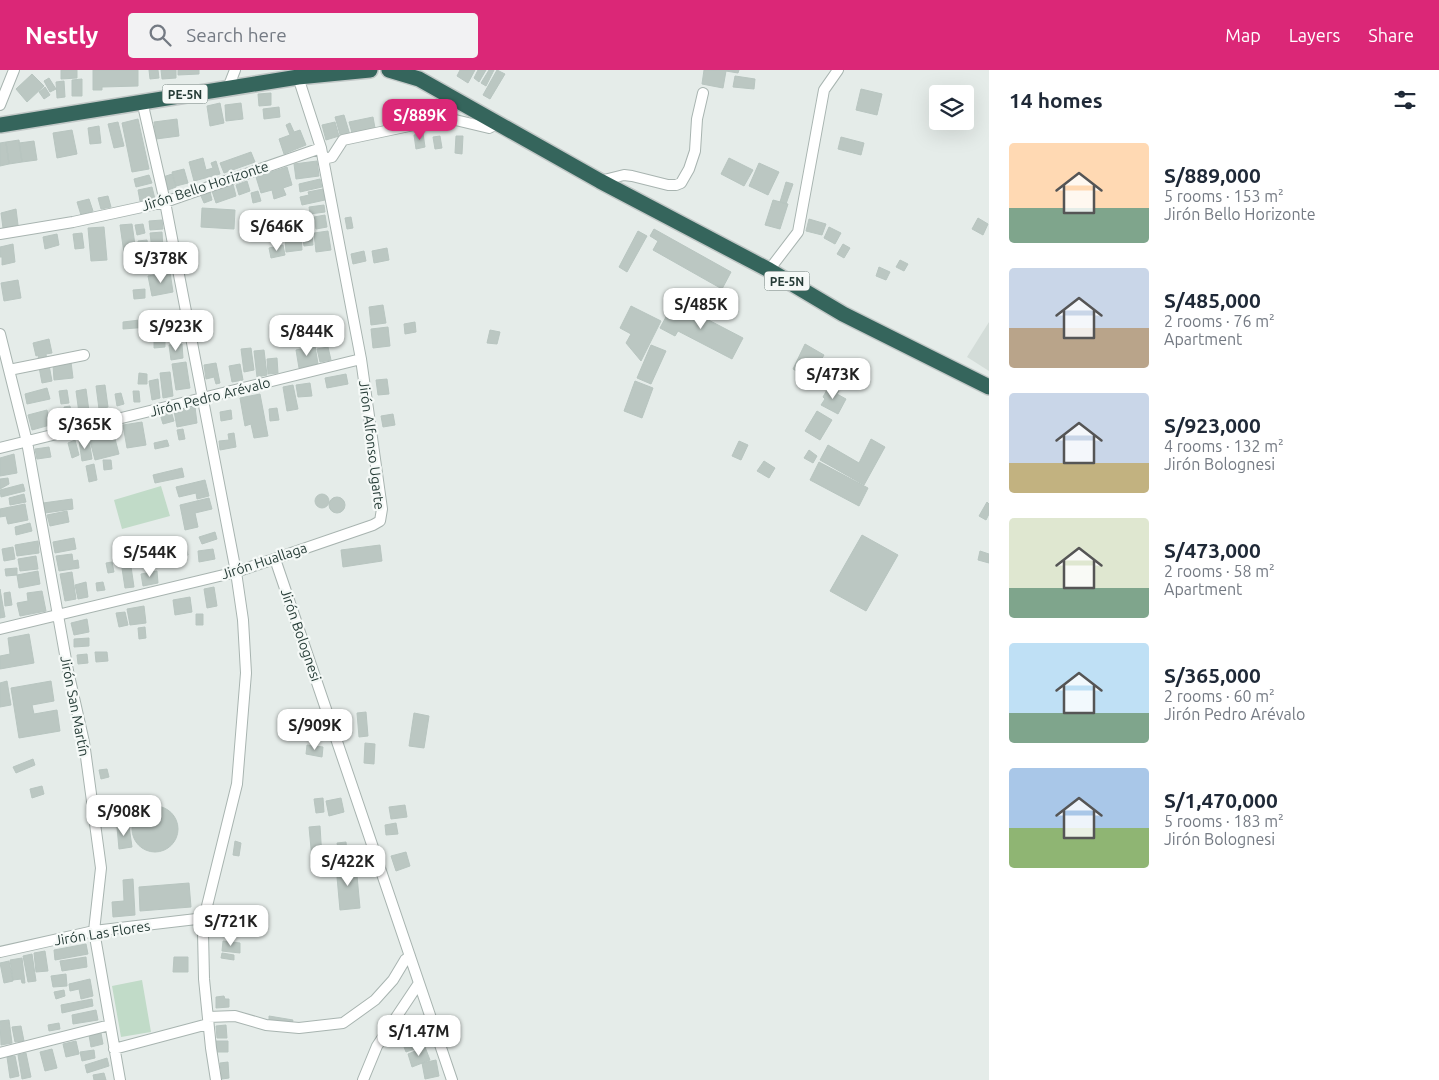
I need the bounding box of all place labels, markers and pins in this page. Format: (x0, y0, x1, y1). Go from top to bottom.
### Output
pin: S/889K (379, 98, 461, 141)
pin: S/646K (236, 210, 318, 252)
pin: S/378K (120, 242, 202, 284)
pin: S/485K (660, 288, 742, 330)
pin: S/923K (135, 310, 217, 352)
pin: S/844K (266, 314, 348, 357)
pin: S/473K (792, 358, 874, 400)
pin: S/365K (44, 408, 126, 450)
pin: S/544K (109, 536, 191, 578)
pin: S/909K (274, 708, 356, 751)
pin: S/908K (83, 794, 165, 837)
pin: S/422K (307, 844, 389, 887)
pin: S/721K (190, 904, 272, 947)
pin: S/1.47M (373, 1014, 465, 1057)

